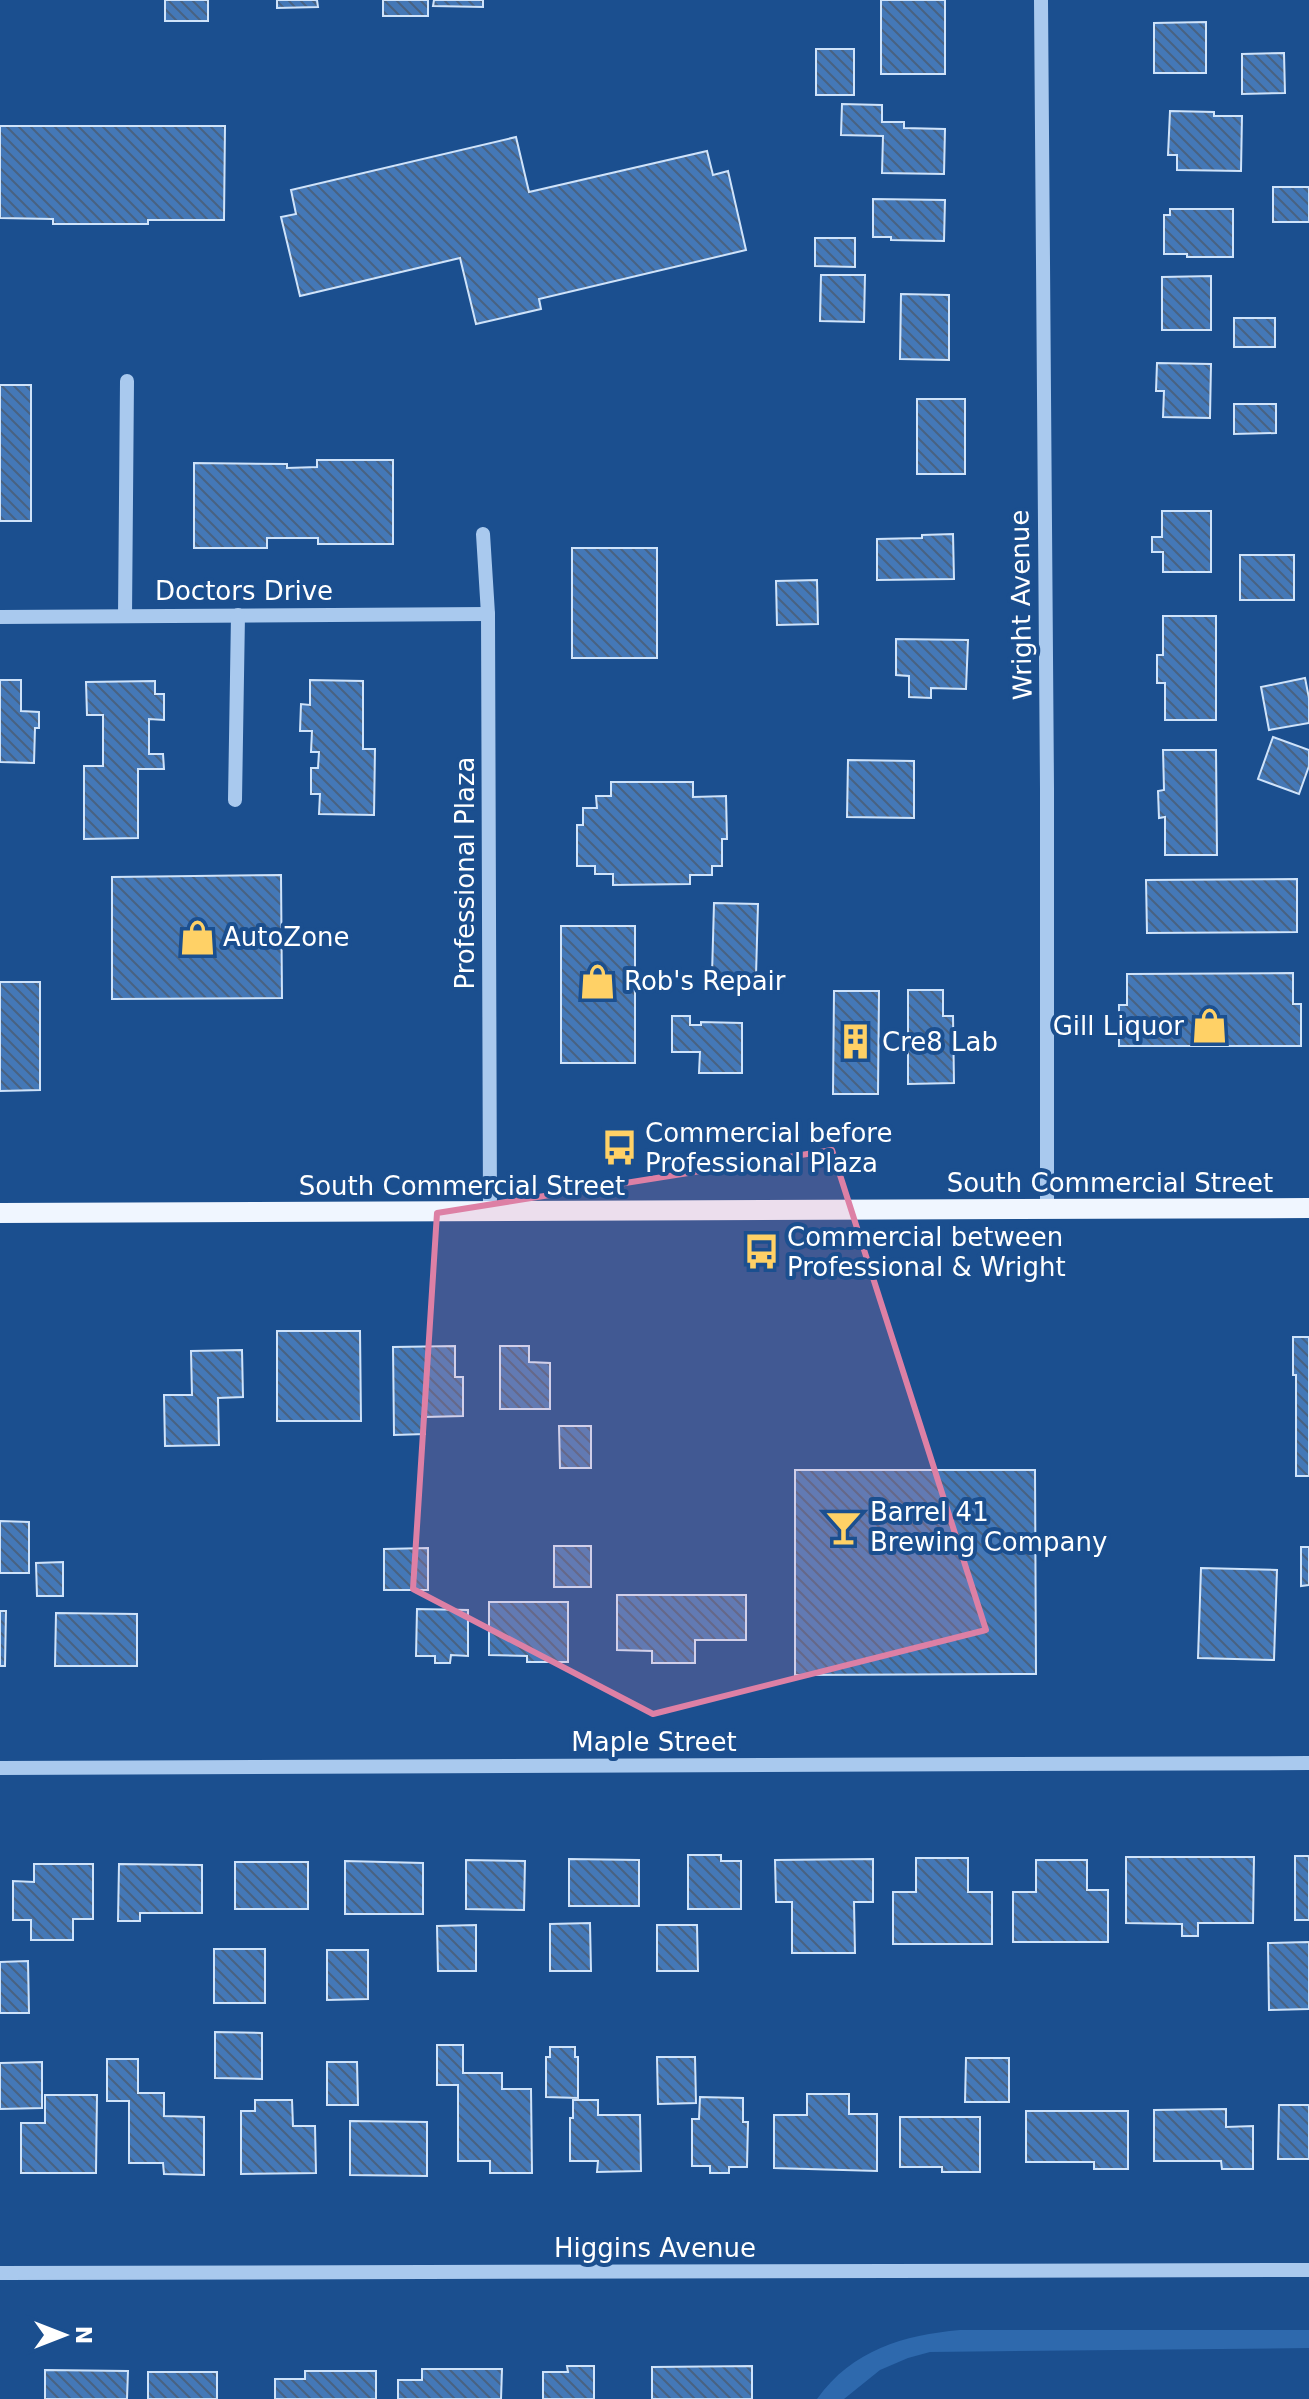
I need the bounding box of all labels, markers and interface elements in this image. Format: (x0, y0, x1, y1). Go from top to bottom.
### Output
street label: Wright Avenue (1004, 510, 1038, 700)
street label: Doctors Drive (155, 576, 333, 606)
street label: Professional Plaza (450, 757, 480, 989)
shop icon: AutoZone (178, 918, 216, 956)
place label: AutoZone (223, 922, 350, 952)
shop icon: Rob's Repair (579, 962, 617, 1000)
place label: Rob's Repair (624, 966, 786, 996)
shop icon: Gill Liquor (1191, 1007, 1229, 1045)
place label: Gill Liquor (1053, 1011, 1184, 1041)
building icon: Cre8 Lab (837, 1023, 875, 1061)
place label: Cre8 Lab (882, 1027, 998, 1057)
place label: Commercial before Professional Plaza (645, 1118, 892, 1178)
bus stop icon: Commercial before Professional Plaza (600, 1129, 638, 1167)
street label: South Commercial Street (947, 1168, 1273, 1198)
street label: South Commercial Street (299, 1171, 625, 1201)
place label: Commercial between Professional & Wright (787, 1222, 1066, 1282)
bus stop icon: Commercial between Professional & Wright (742, 1233, 780, 1271)
place label: Barrel 41 Brewing Company (870, 1497, 1107, 1557)
bar icon: Barrel 41 Brewing Company (825, 1508, 863, 1546)
street label: Maple Street (571, 1727, 737, 1757)
street label: Higgins Avenue (554, 2233, 756, 2263)
north arrow (24, 2295, 104, 2375)
text: N (71, 2326, 96, 2344)

